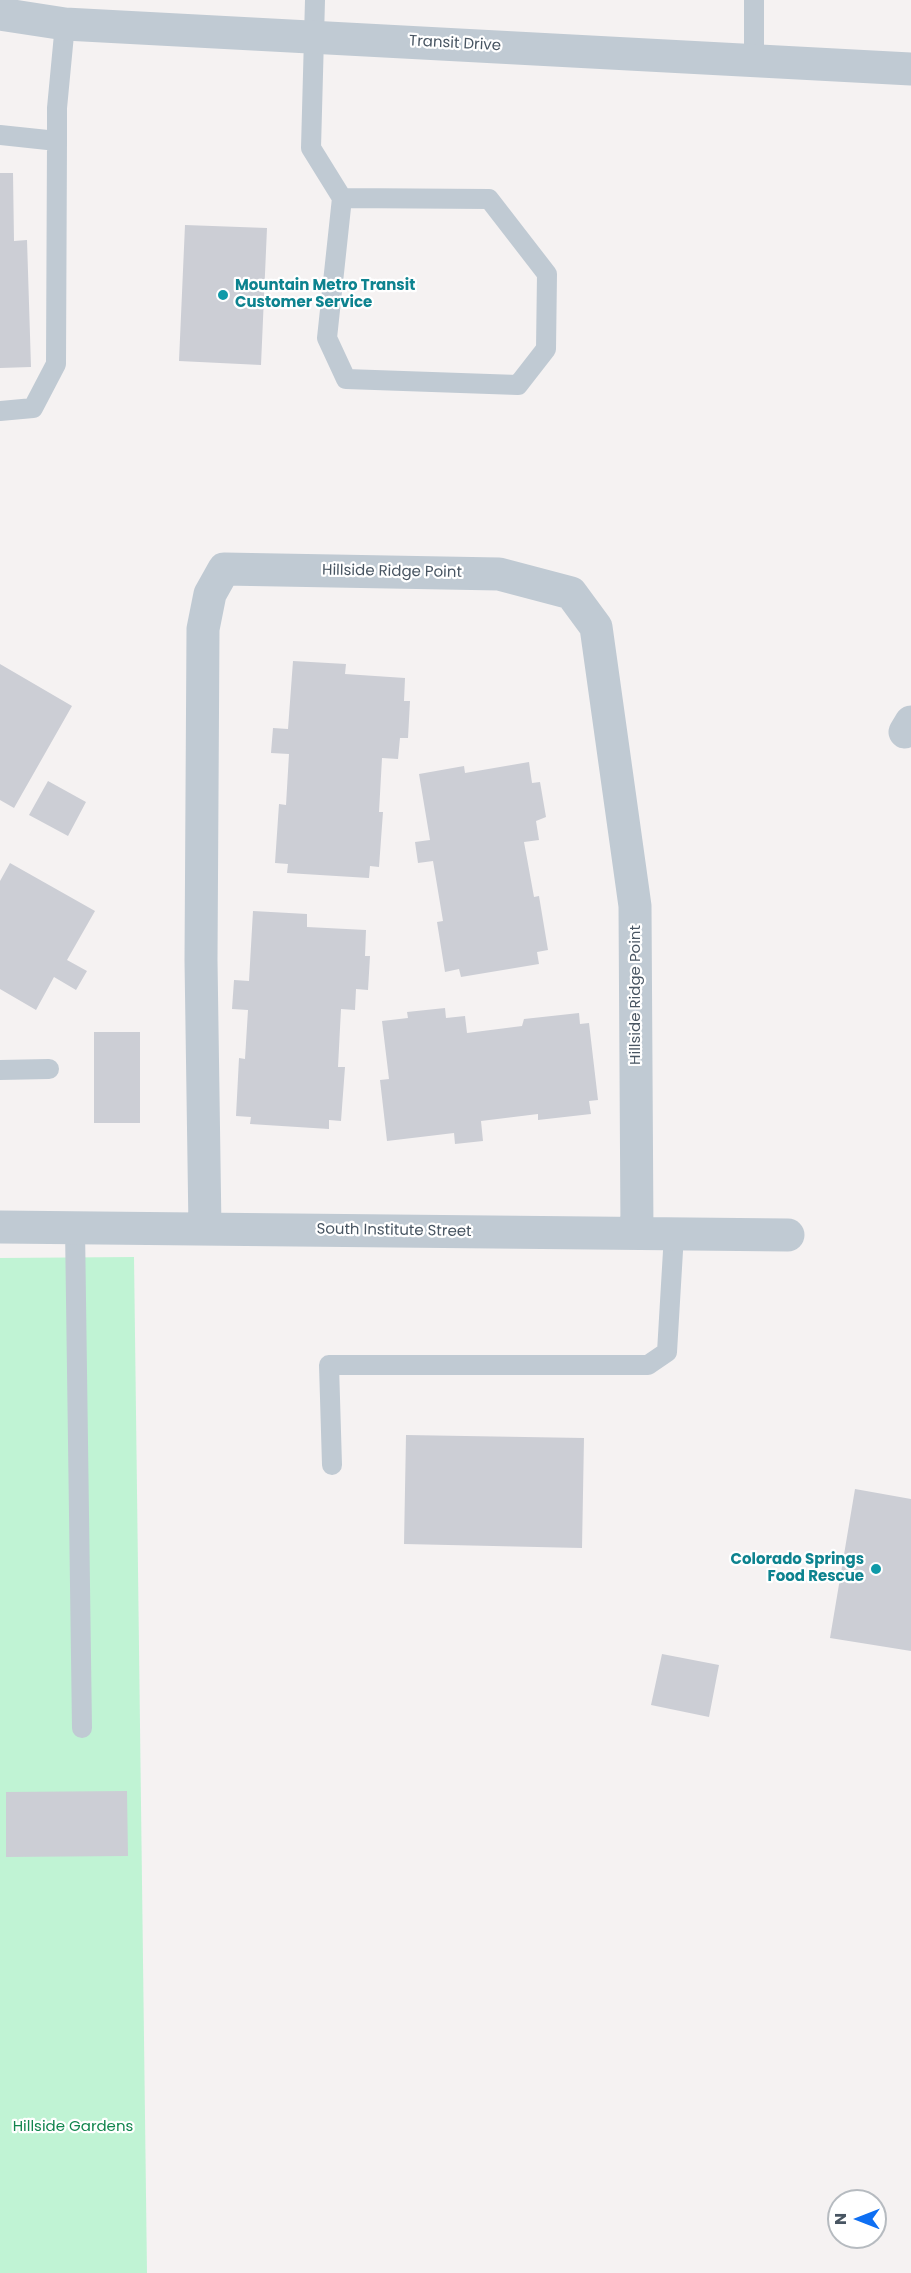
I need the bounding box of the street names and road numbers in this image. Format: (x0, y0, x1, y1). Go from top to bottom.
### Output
street label: Transit Drive (409, 33, 501, 55)
street label: Hillside Ridge Point (322, 562, 462, 582)
street label: Hillside Ridge Point (627, 925, 645, 1065)
street label: South Institute Street (316, 1221, 472, 1241)

